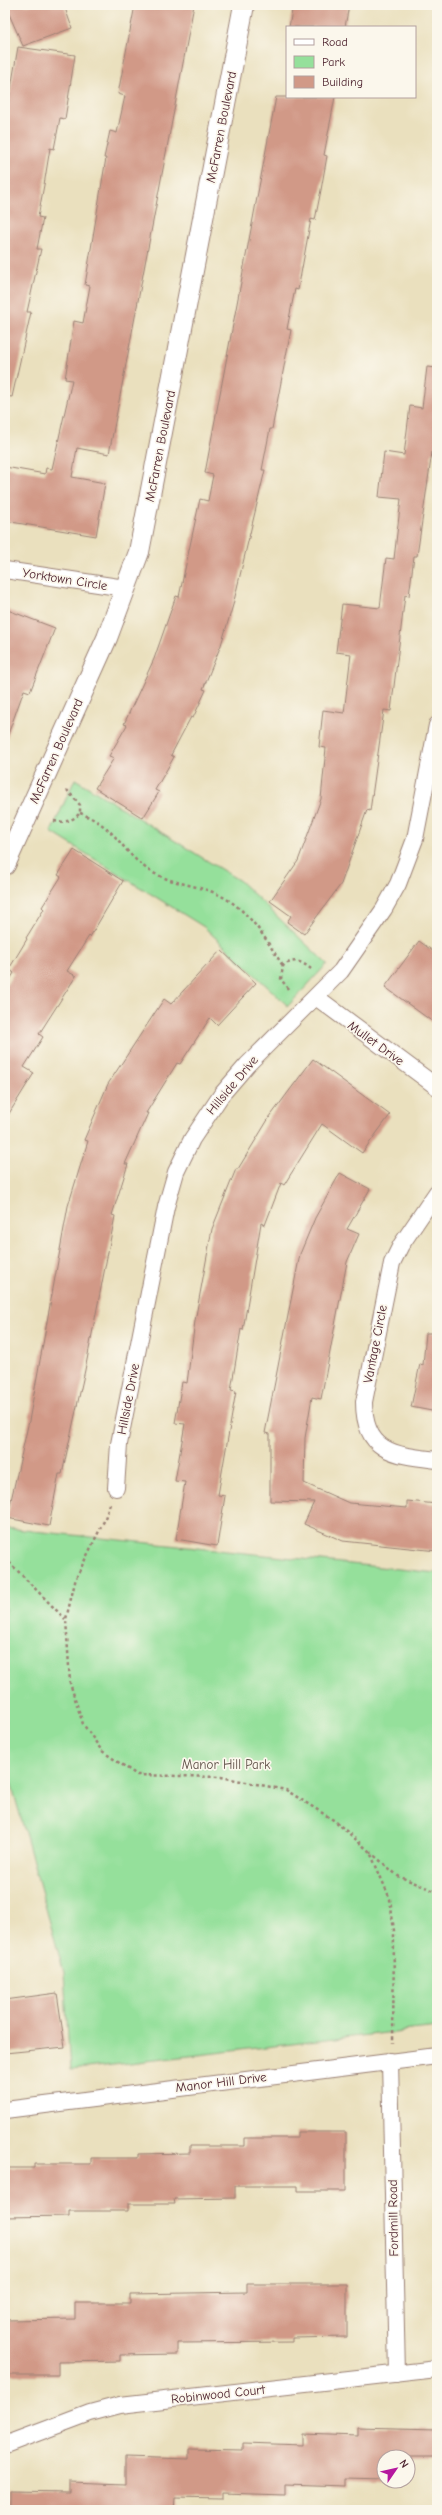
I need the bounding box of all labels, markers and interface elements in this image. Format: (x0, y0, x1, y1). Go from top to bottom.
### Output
legend (286, 26, 416, 98)
text: Road (322, 35, 348, 49)
text: Park (322, 55, 345, 69)
street label: McFarren Boulevard (203, 70, 239, 184)
text: Building (322, 75, 363, 89)
street label: McFarren Boulevard (142, 389, 178, 503)
street label: Yorktown Circle (21, 565, 109, 593)
street label: McFarren Boulevard (26, 696, 86, 806)
street label: Mullet Drive (345, 1018, 407, 1069)
street label: Hillside Drive (203, 1052, 261, 1117)
street label: Vantage Circle (360, 1303, 390, 1384)
street label: Hillside Drive (114, 1362, 142, 1436)
park label: Manor Hill Park (182, 1757, 271, 1772)
street label: Manor Hill Drive (175, 2069, 268, 2095)
street label: Fordmill Road (385, 2179, 401, 2257)
street label: Robinwood Court (170, 2381, 267, 2406)
north arrow (376, 2449, 416, 2489)
text: N (396, 2457, 411, 2470)

